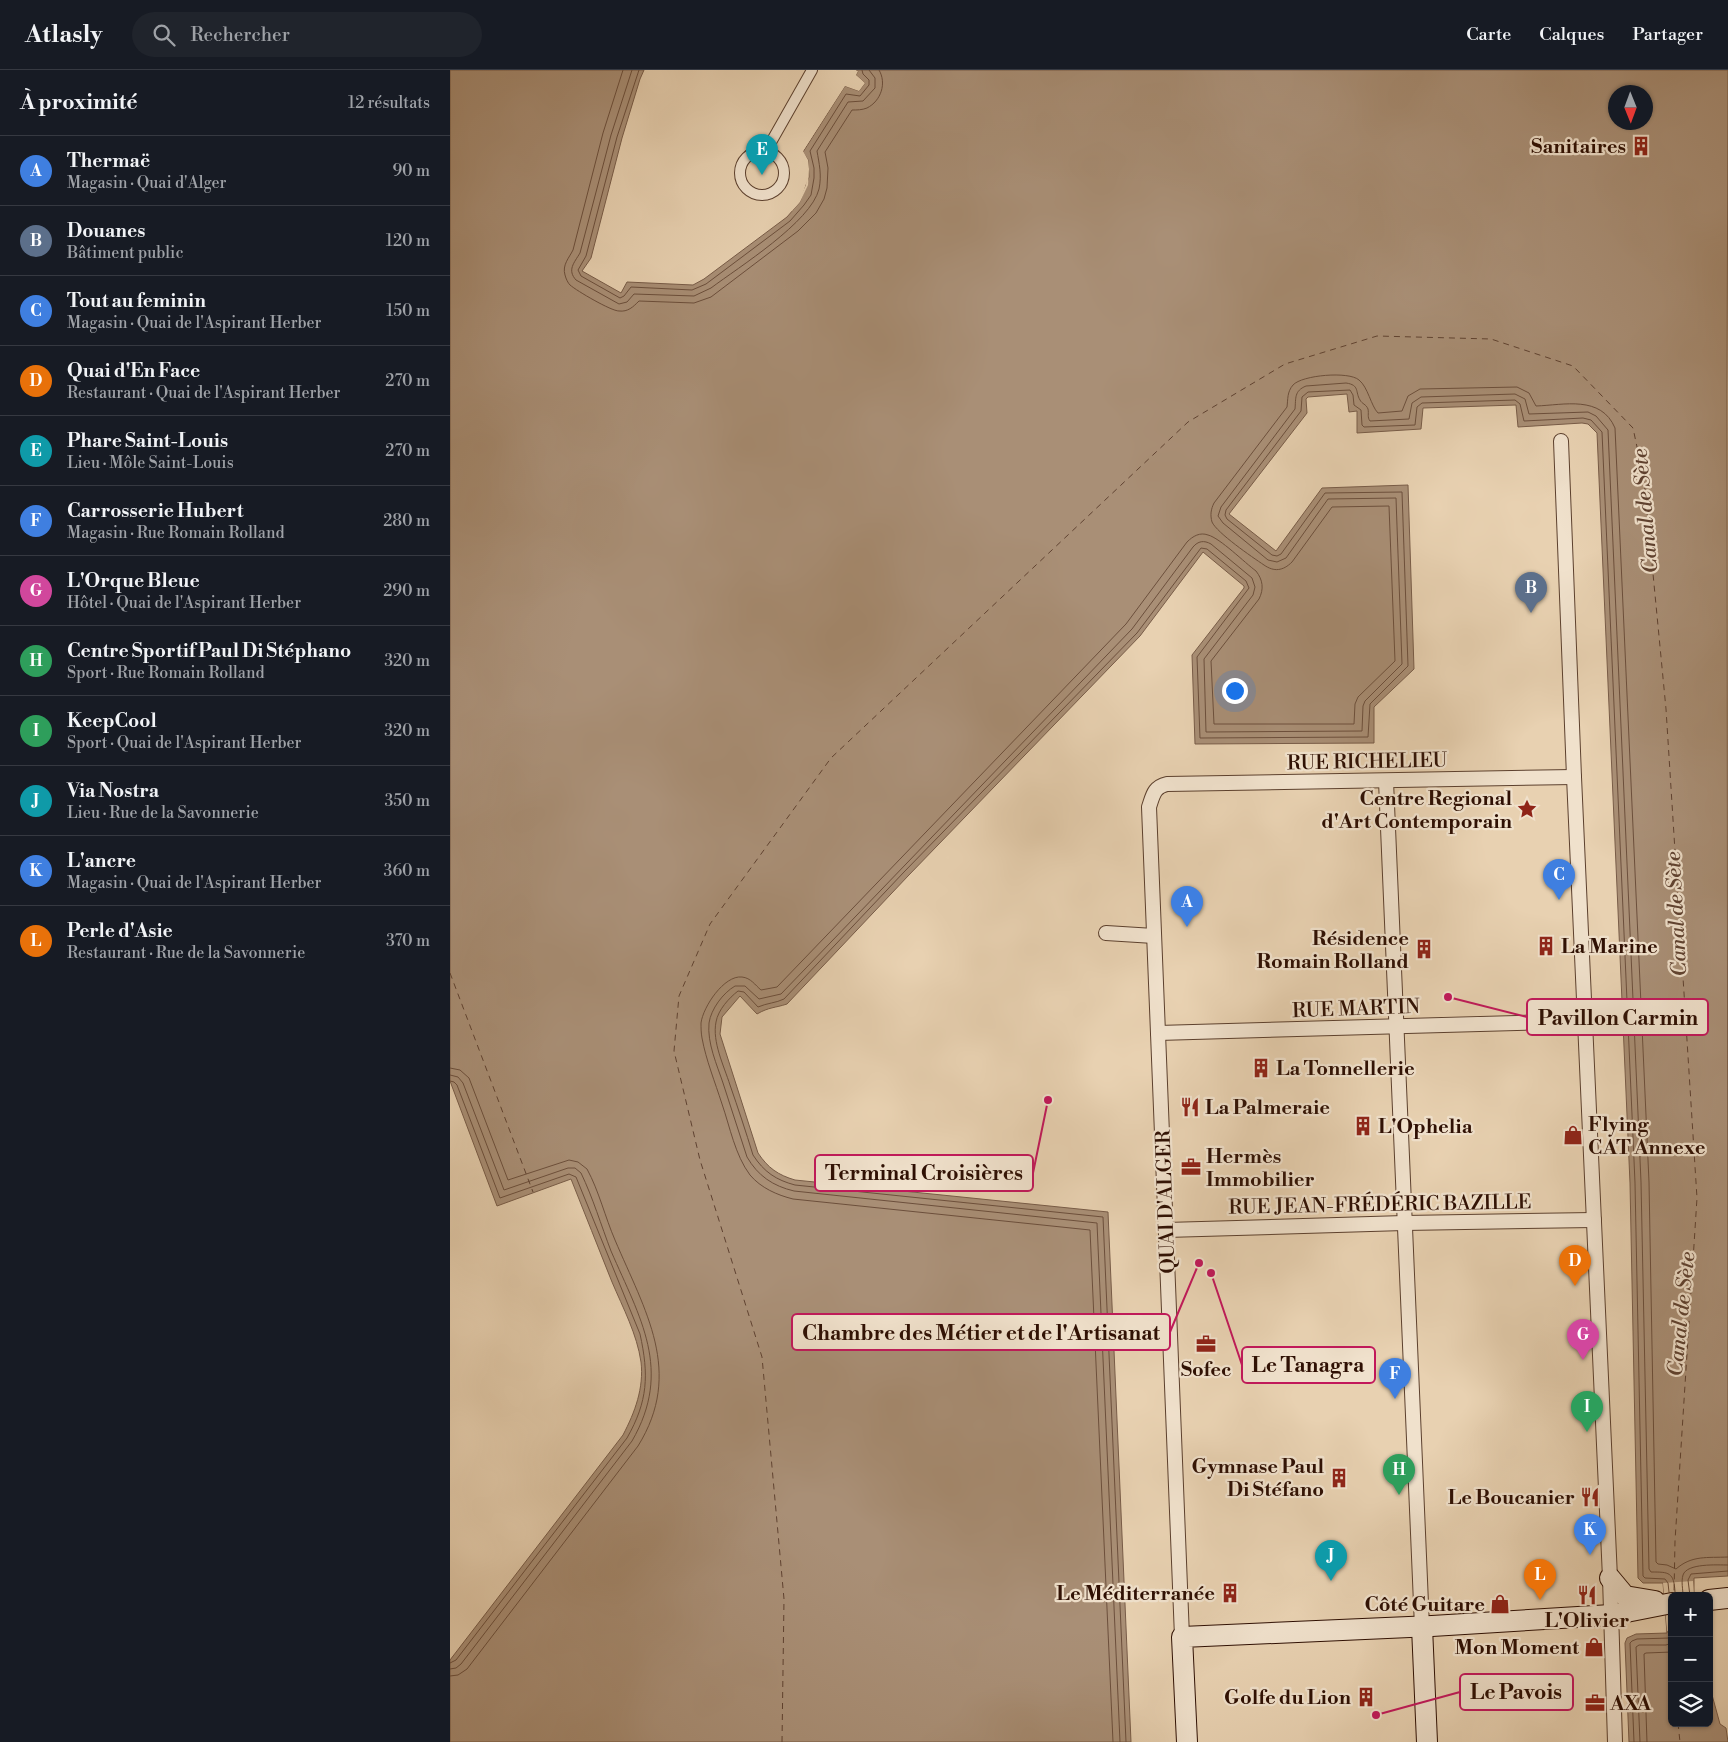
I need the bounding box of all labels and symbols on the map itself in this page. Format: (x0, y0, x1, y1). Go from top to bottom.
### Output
north arrow (1608, 85, 1653, 130)
pin: E (746, 134, 778, 175)
place label: Sanitaires (1531, 135, 1626, 160)
building icon: Sanitaires (1630, 135, 1652, 157)
water label: Canal de Sète (1628, 447, 1664, 574)
pin: B (1515, 572, 1547, 613)
your location (1222, 678, 1248, 704)
street label: RUE RICHELIEU (1287, 749, 1448, 776)
place label: Centre Regional d'Art Contemporain (1321, 787, 1513, 835)
place icon: Centre Regional d'Art Contemporain (1516, 798, 1538, 820)
water label: Canal de Sète (1661, 851, 1693, 977)
pin: C (1543, 859, 1575, 900)
pin: A (1171, 886, 1203, 927)
place label: Résidence Romain Rolland (1257, 927, 1409, 975)
building icon: La Marine (1535, 935, 1557, 957)
place label: La Marine (1561, 935, 1658, 960)
building icon: Résidence Romain Rolland (1413, 938, 1435, 960)
street label: RUE MARTIN (1292, 995, 1421, 1024)
callout: Pavillon Carmin (1527, 999, 1708, 1035)
text: Pavillon Carmin (1538, 1006, 1698, 1032)
building icon: La Tonnellerie (1250, 1057, 1272, 1079)
place label: La Tonnellerie (1276, 1057, 1415, 1082)
restaurant icon: La Palmeraie (1179, 1096, 1201, 1118)
place label: La Palmeraie (1205, 1096, 1330, 1121)
place label: Flying CAT Annexe (1588, 1113, 1706, 1161)
building icon: L'Ophelia (1352, 1115, 1374, 1137)
place label: L'Ophelia (1378, 1115, 1473, 1140)
shop icon: Flying CAT Annexe (1562, 1124, 1584, 1146)
street label: QUAI D'ALGER (1151, 1129, 1181, 1274)
place label: Hermès Immobilier (1206, 1145, 1315, 1193)
callout: Terminal Croisières (815, 1155, 1033, 1191)
office icon: Hermès Immobilier (1180, 1156, 1202, 1178)
text: Terminal Croisières (825, 1161, 1023, 1187)
street label: RUE JEAN-FRÉDÉRIC BAZILLE (1228, 1189, 1532, 1221)
pin: D (1559, 1245, 1591, 1286)
water label: Canal de Sète (1663, 1250, 1701, 1378)
callout: Chambre des Métier et de l'Artisanat (792, 1314, 1170, 1350)
pin: G (1567, 1319, 1599, 1360)
text: Chambre des Métier et de l'Artisanat (802, 1321, 1161, 1347)
office icon: Sofec (1195, 1333, 1217, 1355)
callout: Le Tanagra (1242, 1347, 1375, 1383)
text: Le Tanagra (1252, 1353, 1365, 1379)
place label: Sofec (1181, 1358, 1231, 1383)
pin: F (1379, 1358, 1411, 1399)
pin: I (1571, 1391, 1603, 1432)
pin: H (1383, 1454, 1415, 1495)
place label: Gymnase Paul Di Stéfano (1192, 1455, 1324, 1503)
building icon: Gymnase Paul Di Stéfano (1328, 1467, 1350, 1489)
place label: Le Boucanier (1448, 1486, 1575, 1511)
restaurant icon: Le Boucanier (1579, 1486, 1601, 1508)
pin: K (1574, 1514, 1606, 1555)
pin: J (1315, 1540, 1347, 1581)
pin: L (1524, 1559, 1556, 1600)
place label: Le Méditerranée (1056, 1582, 1215, 1607)
building icon: Le Méditerranée (1219, 1582, 1241, 1604)
restaurant icon: L'Olivier (1576, 1584, 1598, 1606)
place label: Côté Guitare (1365, 1593, 1485, 1618)
shop icon: Côté Guitare (1489, 1593, 1511, 1615)
place label: L'Olivier (1545, 1609, 1629, 1634)
place label: Mon Moment (1455, 1636, 1580, 1661)
shop icon: Mon Moment (1583, 1636, 1605, 1658)
callout: Le Pavois (1460, 1674, 1573, 1710)
text: Le Pavois (1470, 1680, 1562, 1706)
place label: Golfe du Lion (1224, 1686, 1352, 1711)
building icon: Golfe du Lion (1355, 1686, 1377, 1708)
office icon: AXA (1584, 1692, 1606, 1714)
place label: AXA (1609, 1692, 1652, 1717)

